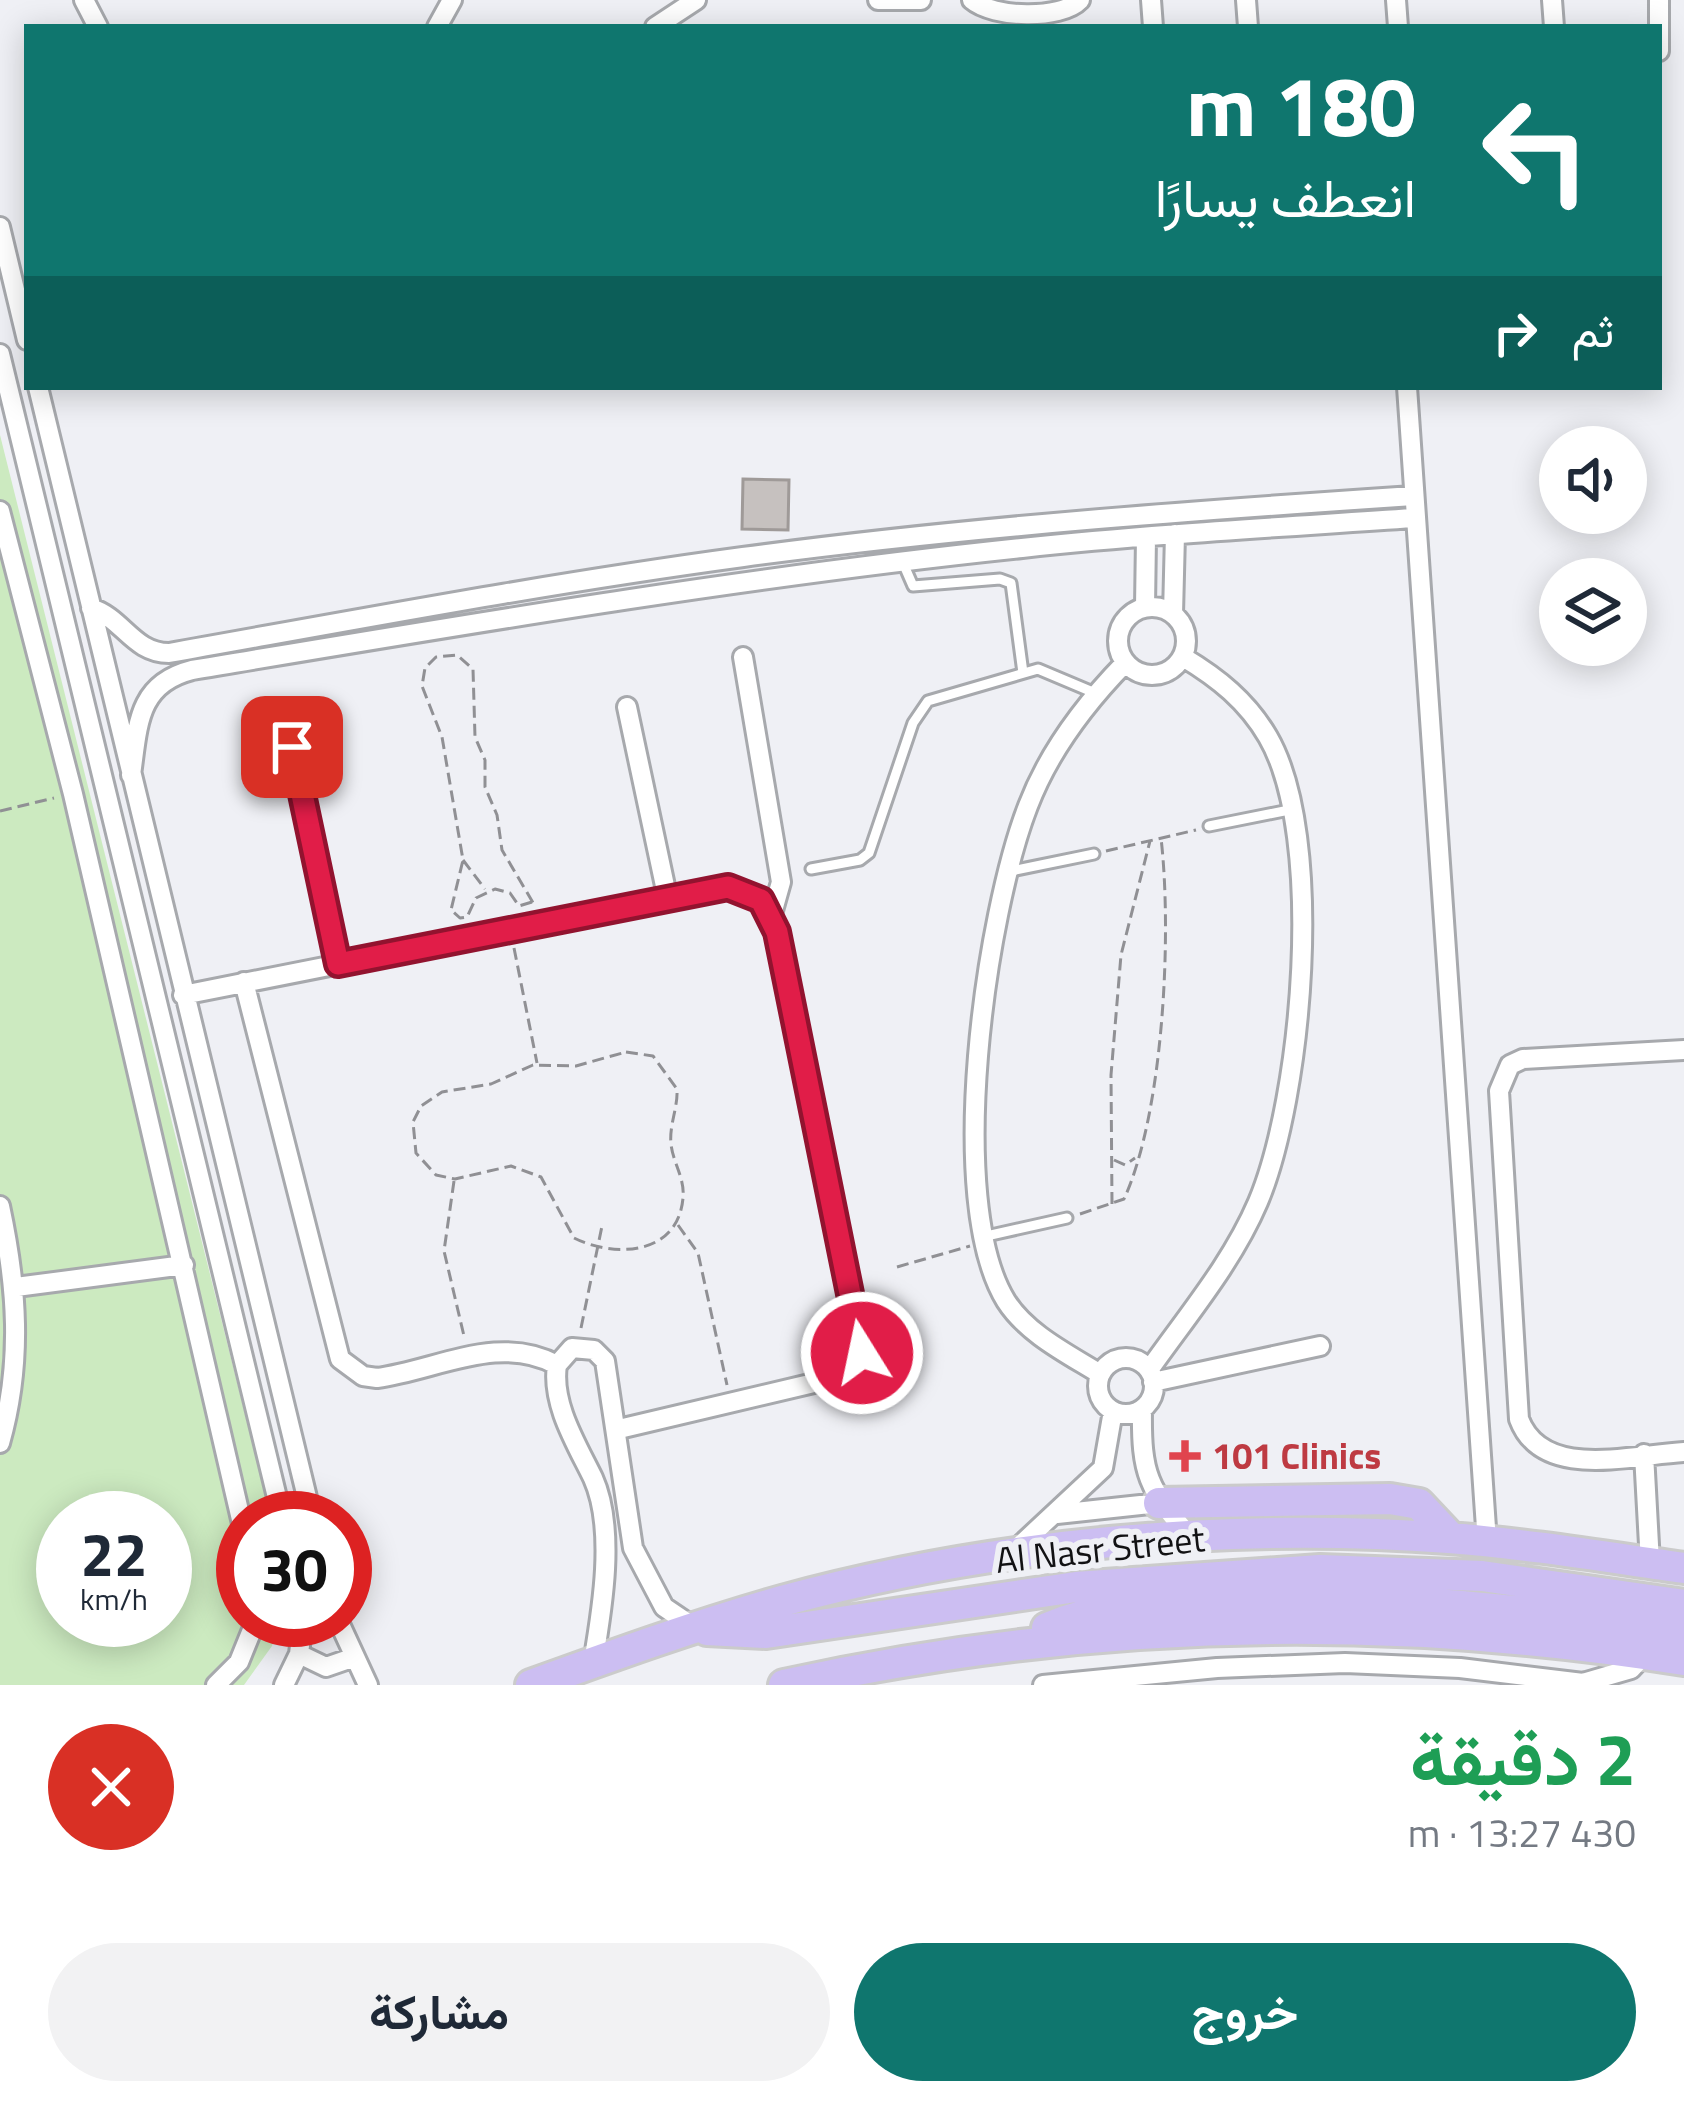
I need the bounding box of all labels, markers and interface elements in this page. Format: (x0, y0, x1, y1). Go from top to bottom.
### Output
text: 180 m (1186, 41, 1416, 169)
icon: left (1458, 72, 1614, 228)
text: انعطف يسارًا (1155, 156, 1416, 238)
text: ثم (1572, 296, 1614, 364)
icon: right (1482, 300, 1548, 366)
map controls (1539, 426, 1647, 666)
button: sound (1539, 426, 1647, 534)
button: layers (1539, 558, 1647, 666)
pin (241, 696, 343, 798)
icon: arrive (259, 714, 325, 780)
position arrow (799, 1290, 925, 1416)
place label: 101 Clinics (1212, 1428, 1381, 1483)
marker: 101 Clinics (1169, 1440, 1201, 1472)
speed limit sign: 30 (216, 1491, 372, 1647)
text: 22 (80, 1508, 148, 1599)
street label: Al Nasr Street (993, 1510, 1208, 1587)
text: km/h (80, 1576, 148, 1622)
text: 2 دقيقة (1410, 1703, 1636, 1813)
button: close (48, 1724, 174, 1850)
text: 430 m · 13:27 (1408, 1803, 1636, 1862)
button: مشاركة (48, 1943, 830, 2081)
button: خروج (854, 1943, 1636, 2081)

